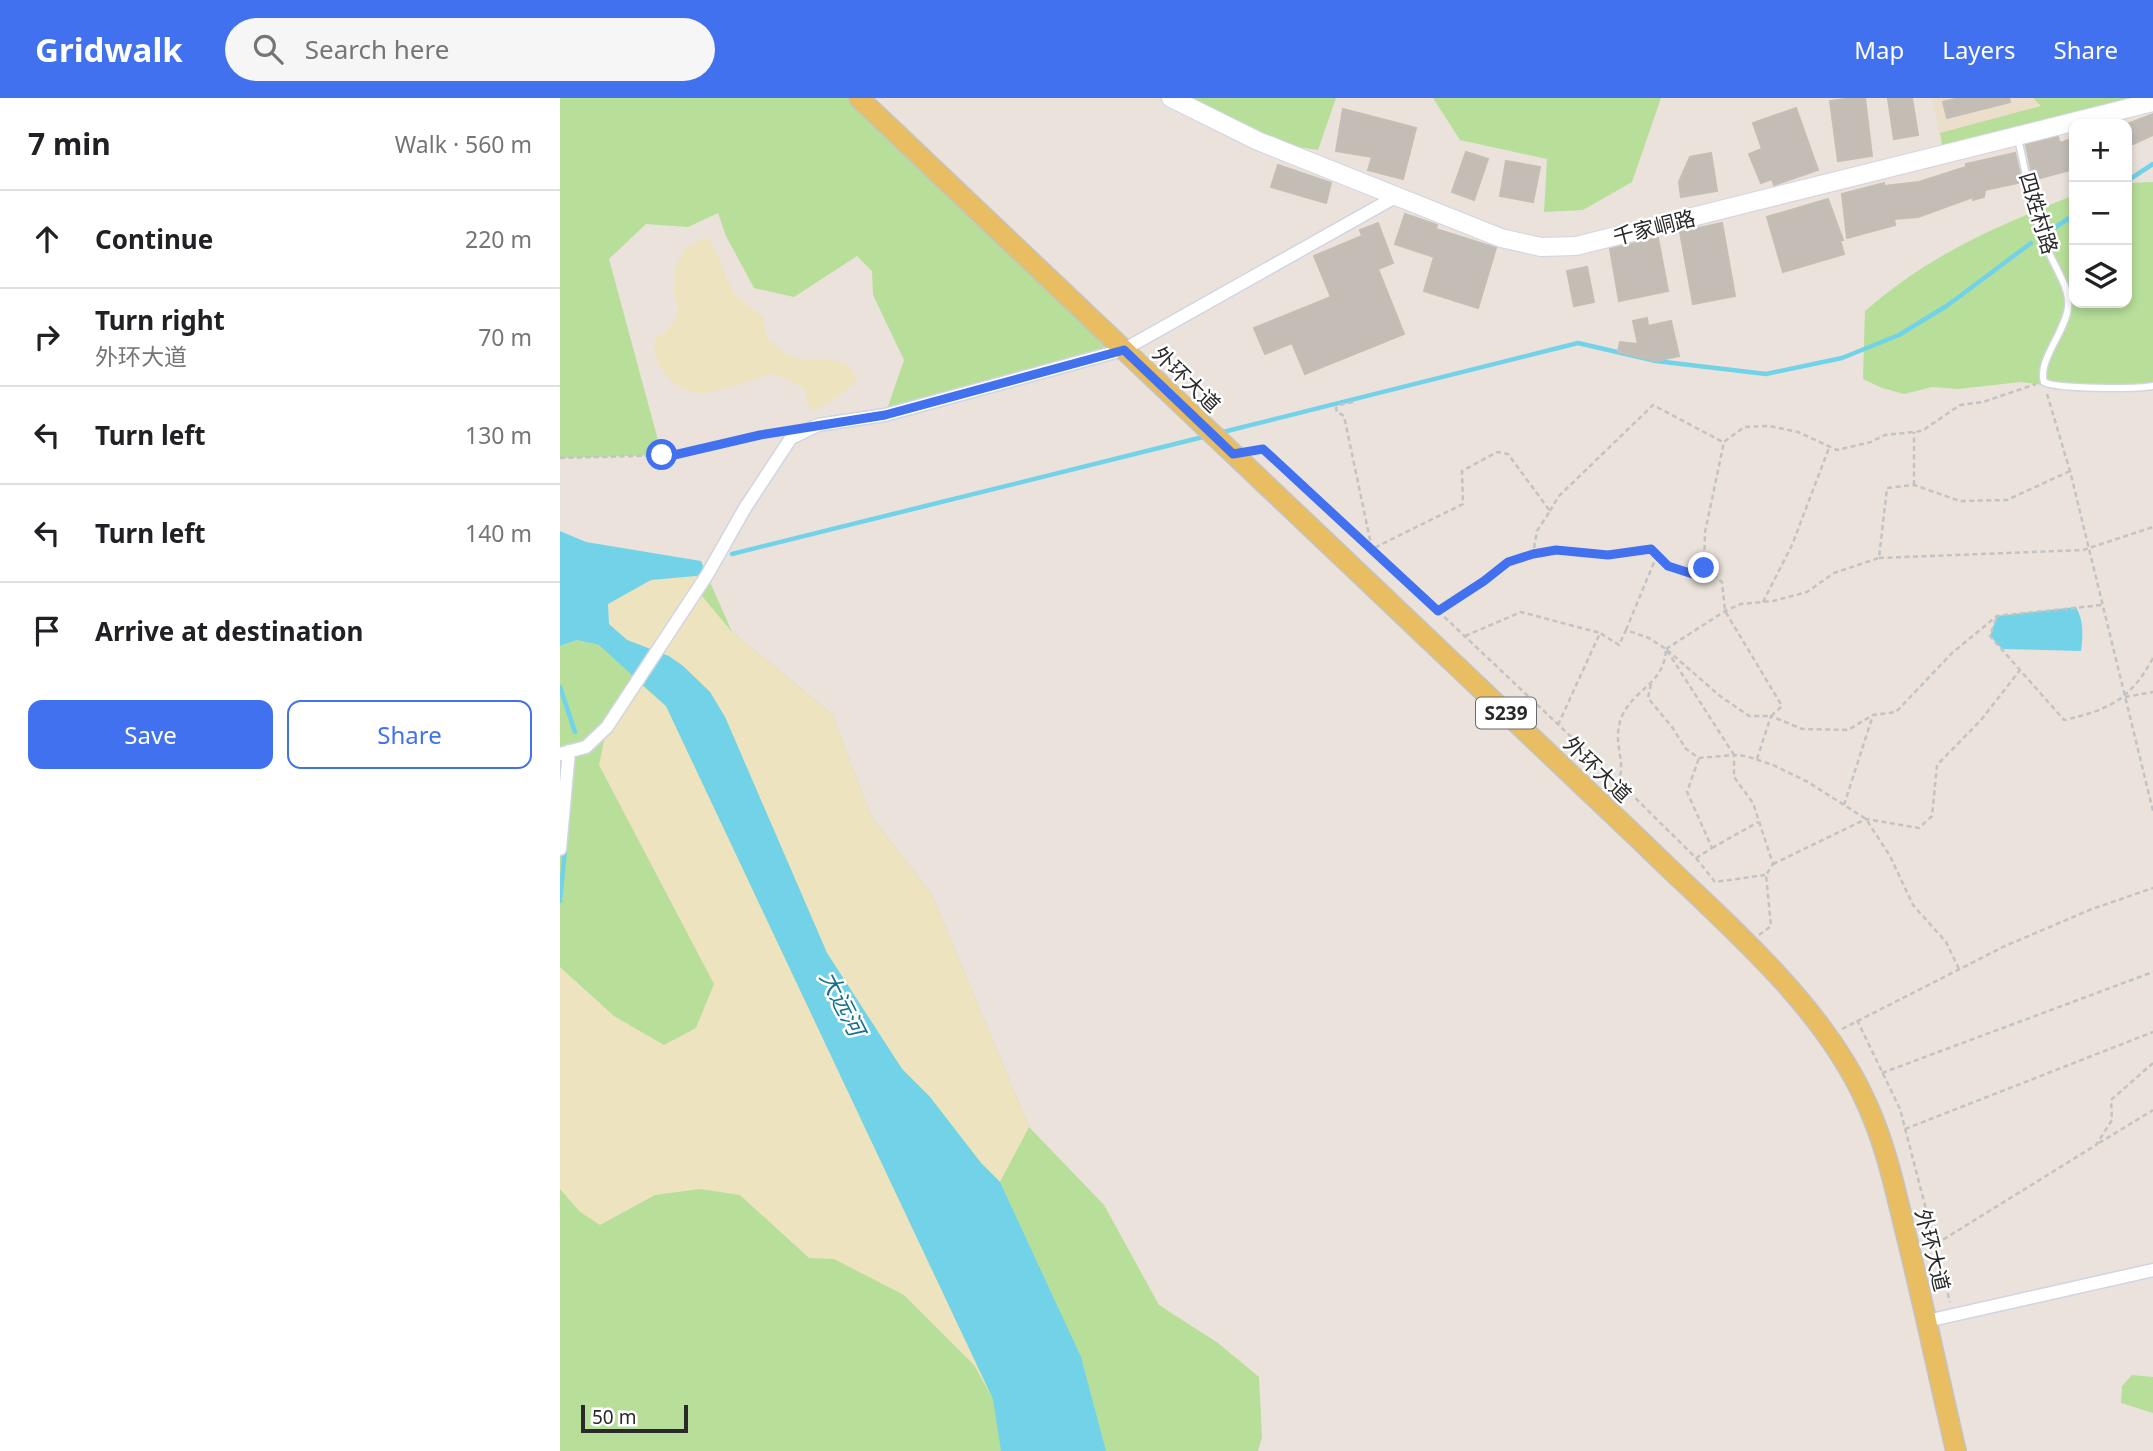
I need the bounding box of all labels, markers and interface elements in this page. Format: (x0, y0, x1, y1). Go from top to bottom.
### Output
search box (225, 18, 715, 81)
text: Gridwalk (35, 27, 183, 72)
icon: search (249, 30, 287, 68)
text: Search here (305, 31, 449, 67)
text: Map (1854, 33, 1904, 66)
text: Layers (1942, 33, 2016, 66)
text: Share (2054, 33, 2118, 66)
map controls (2069, 119, 2132, 308)
button: + (2069, 119, 2132, 182)
text: 7 min (28, 123, 111, 164)
text: Walk · 560 m (395, 128, 532, 160)
street label: 四姓村路 (2013, 169, 2065, 257)
button: − (2069, 182, 2132, 245)
street label: 千家峒路 (1610, 203, 1698, 251)
icon: ahead (28, 220, 66, 258)
text: Continue (95, 221, 213, 257)
text: 220 m (465, 223, 532, 255)
button: layers (2069, 245, 2132, 308)
text: Turn right (95, 302, 225, 338)
icon: right (28, 318, 66, 356)
text: 70 m (478, 321, 532, 353)
text: 外环大道 (95, 340, 187, 372)
street label: 外环大道 (1147, 340, 1227, 418)
icon: left (28, 416, 66, 454)
text: Turn left (95, 417, 206, 453)
text: 130 m (465, 419, 532, 451)
route start (646, 439, 677, 470)
icon: left (28, 514, 66, 552)
text: Turn left (95, 515, 206, 551)
text: 140 m (465, 517, 532, 549)
route end (1688, 552, 1719, 583)
icon: arrive (28, 612, 66, 650)
text: Arrive at destination (95, 613, 364, 649)
road number: S239 (1476, 698, 1536, 728)
button: Save (28, 700, 273, 769)
button: Share (287, 700, 532, 769)
street label: 外环大道 (1558, 730, 1638, 808)
water label: 大远河 (813, 965, 875, 1045)
street label: 外环大道 (1909, 1206, 1957, 1294)
scale bar (581, 1402, 688, 1434)
text: 50 m (592, 1404, 636, 1430)

